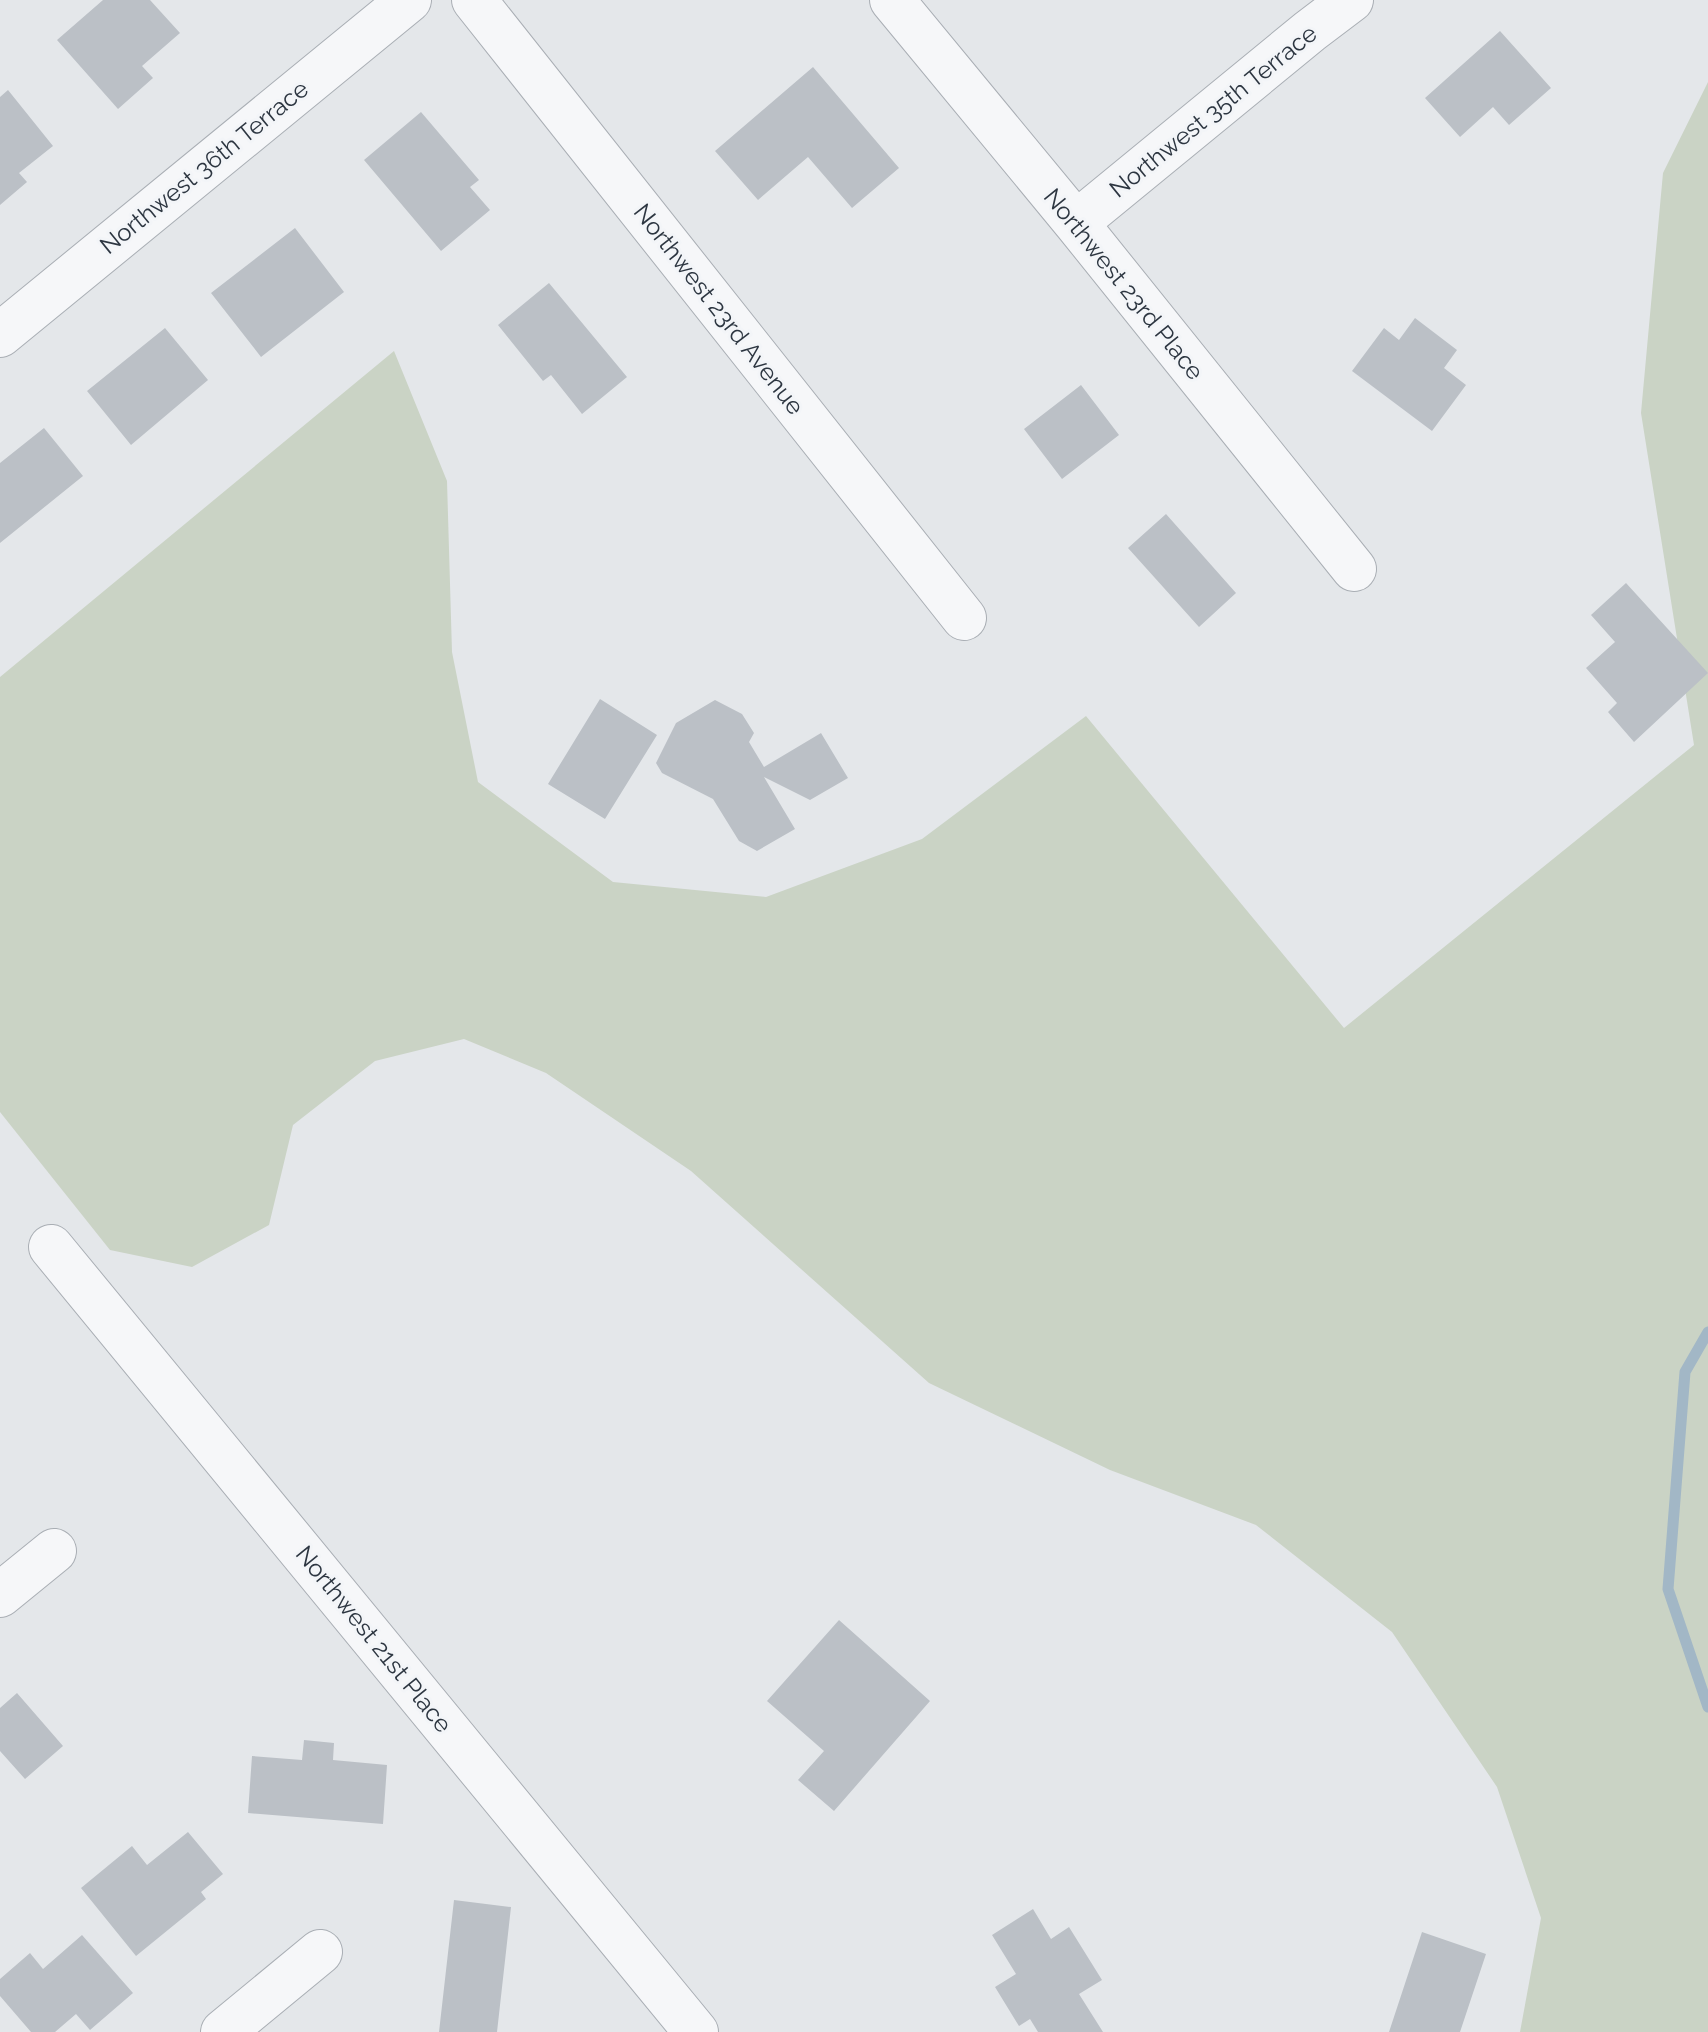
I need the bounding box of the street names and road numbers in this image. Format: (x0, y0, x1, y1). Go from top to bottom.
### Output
street label: Northwest 35th Terrace (1104, 19, 1322, 203)
street label: Northwest 36th Terrace (94, 74, 314, 260)
street label: Northwest 23rd Place (1038, 182, 1210, 386)
street label: Northwest 23rd Avenue (628, 198, 810, 420)
street label: Northwest 21st Place (290, 1540, 458, 1738)

